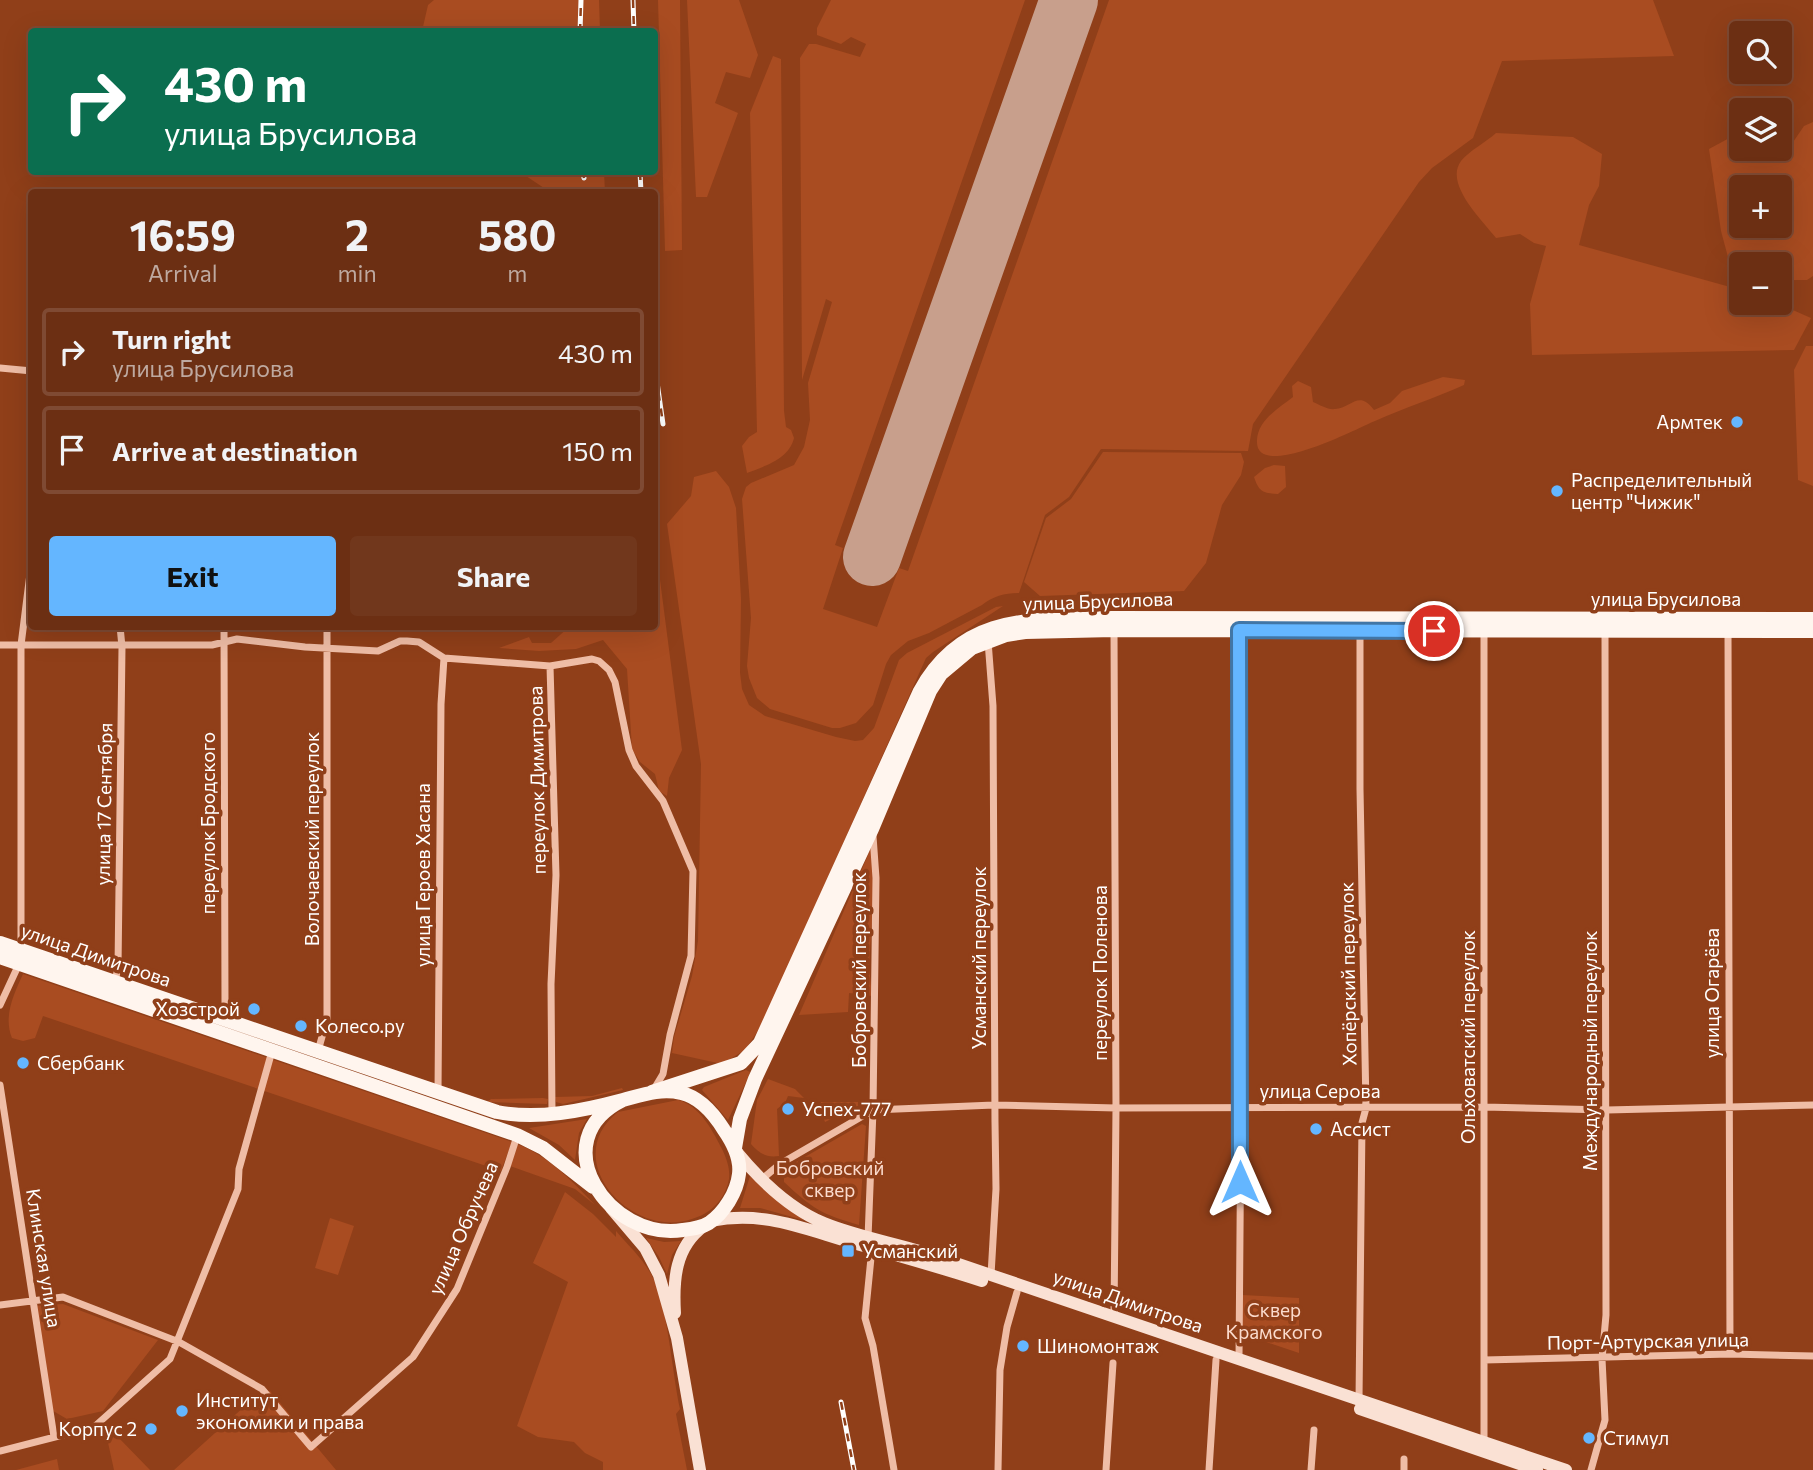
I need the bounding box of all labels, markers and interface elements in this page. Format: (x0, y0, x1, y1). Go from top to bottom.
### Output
map controls (1729, 21, 1792, 315)
button: search (1729, 21, 1792, 84)
text: 430 m (164, 52, 307, 112)
icon: right (49, 56, 140, 147)
button: layers (1729, 98, 1792, 161)
text: улица Брусилова (164, 112, 417, 152)
button: + (1729, 175, 1792, 238)
text: 16:59 (130, 208, 236, 260)
text: 2 (345, 208, 369, 260)
text: 580 (478, 208, 556, 260)
button: − (1729, 252, 1792, 315)
text: Arrival (148, 259, 218, 287)
text: min (337, 259, 377, 287)
text: m (507, 259, 527, 287)
text: Turn right (112, 323, 231, 354)
icon: right (53, 333, 91, 371)
text: 430 m (558, 337, 633, 368)
text: улица Брусилова (112, 354, 294, 382)
place label: Армтек (1656, 410, 1723, 433)
marker: Армтек (1729, 414, 1745, 430)
icon: arrive (53, 431, 91, 469)
text: Arrive at destination (112, 435, 358, 466)
text: 150 m (562, 435, 633, 466)
place label: Распределительный центр "Чижик" (1571, 468, 1752, 513)
marker: Распределительный центр "Чижик" (1549, 483, 1565, 499)
button: Exit (49, 536, 336, 616)
button: Share (350, 536, 637, 616)
street label: улица Брусилова (1022, 586, 1174, 615)
street label: улица Брусилова (1591, 587, 1741, 610)
pin (1404, 601, 1464, 661)
icon: arrive (1415, 612, 1453, 650)
street label: переулок Димитрова (523, 686, 550, 874)
street label: улица 17 Сентября (91, 722, 116, 886)
street label: переулок Бродского (196, 732, 219, 914)
street label: Волочаевский переулок (300, 732, 323, 946)
street label: улица Героев Хасана (411, 783, 434, 967)
street label: Усманский переулок (967, 866, 990, 1050)
street label: Бобровский переулок (847, 872, 870, 1068)
street label: Хопёрский переулок (1334, 882, 1361, 1066)
street label: переулок Поленова (1088, 885, 1111, 1061)
street label: улица Димитрова (18, 918, 174, 991)
street label: улица Огарёва (1700, 928, 1723, 1058)
street label: Ольховатский переулок (1456, 930, 1479, 1144)
street label: Международный переулок (1578, 931, 1601, 1171)
place label: Хозстрой (156, 997, 240, 1020)
marker: Хозстрой (246, 1001, 262, 1017)
place label: Колесо.ру (315, 1014, 405, 1037)
marker: Колесо.ру (293, 1018, 309, 1034)
place label: Сбербанк (37, 1051, 125, 1074)
marker: Сбербанк (15, 1055, 31, 1071)
street label: улица Серова (1259, 1079, 1381, 1102)
place label: Успех-777 (802, 1097, 891, 1120)
marker: Успех-777 (780, 1101, 796, 1117)
place label: Ассист (1330, 1117, 1391, 1140)
marker: Ассист (1308, 1121, 1324, 1137)
position arrow (1203, 1145, 1277, 1219)
park label: Бобровский сквер (776, 1156, 884, 1201)
street label: улица Обручева (423, 1158, 502, 1298)
street label: Клинская улица (22, 1187, 67, 1329)
place label: Усманский (862, 1239, 958, 1262)
marker: Усманский (840, 1243, 856, 1259)
street label: улица Димитрова (1050, 1264, 1206, 1337)
park label: Сквер Крамского (1225, 1298, 1323, 1343)
street label: Порт-Артурская улица (1547, 1327, 1749, 1354)
place label: Шиномонтаж (1037, 1334, 1159, 1357)
marker: Шиномонтаж (1015, 1338, 1031, 1354)
place label: Институт экономики и права (196, 1388, 364, 1433)
marker: Институт экономики и права (174, 1403, 190, 1419)
place label: Корпус 2 (59, 1417, 137, 1440)
marker: Корпус 2 (143, 1421, 159, 1437)
place label: Стимул (1603, 1426, 1669, 1449)
marker: Стимул (1581, 1430, 1597, 1446)

